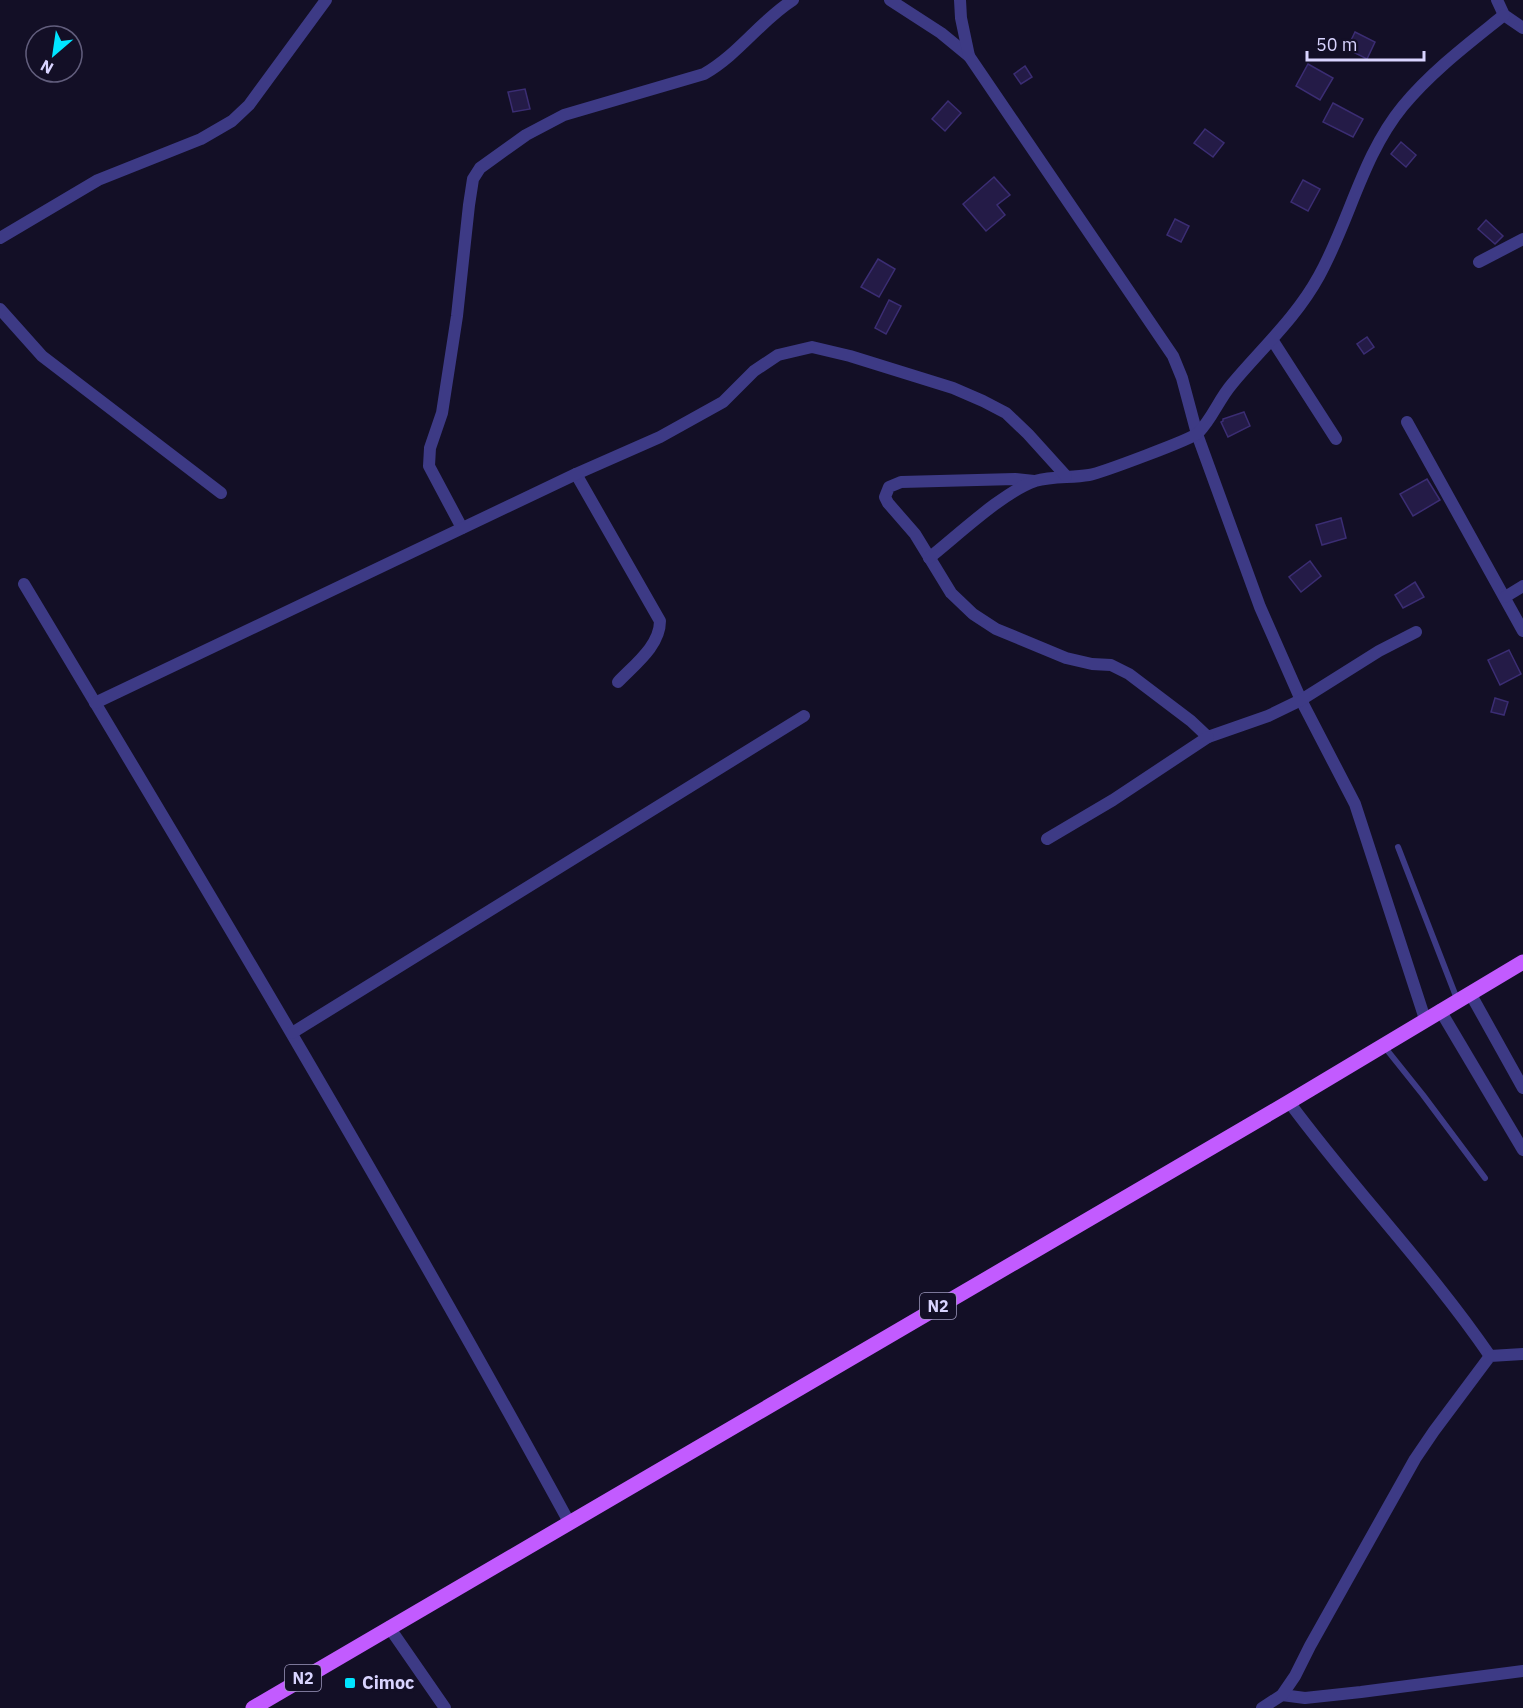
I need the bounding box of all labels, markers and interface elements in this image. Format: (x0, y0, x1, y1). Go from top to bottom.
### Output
north arrow (24, 24, 84, 84)
scale bar (1307, 24, 1424, 62)
text: 50 m (1316, 33, 1358, 56)
text: N (37, 56, 57, 79)
road number: N2 (920, 1293, 956, 1319)
road number: N2 (285, 1665, 321, 1691)
place label: Cimoc (362, 1671, 414, 1694)
marker: Cimoc (343, 1676, 357, 1690)

